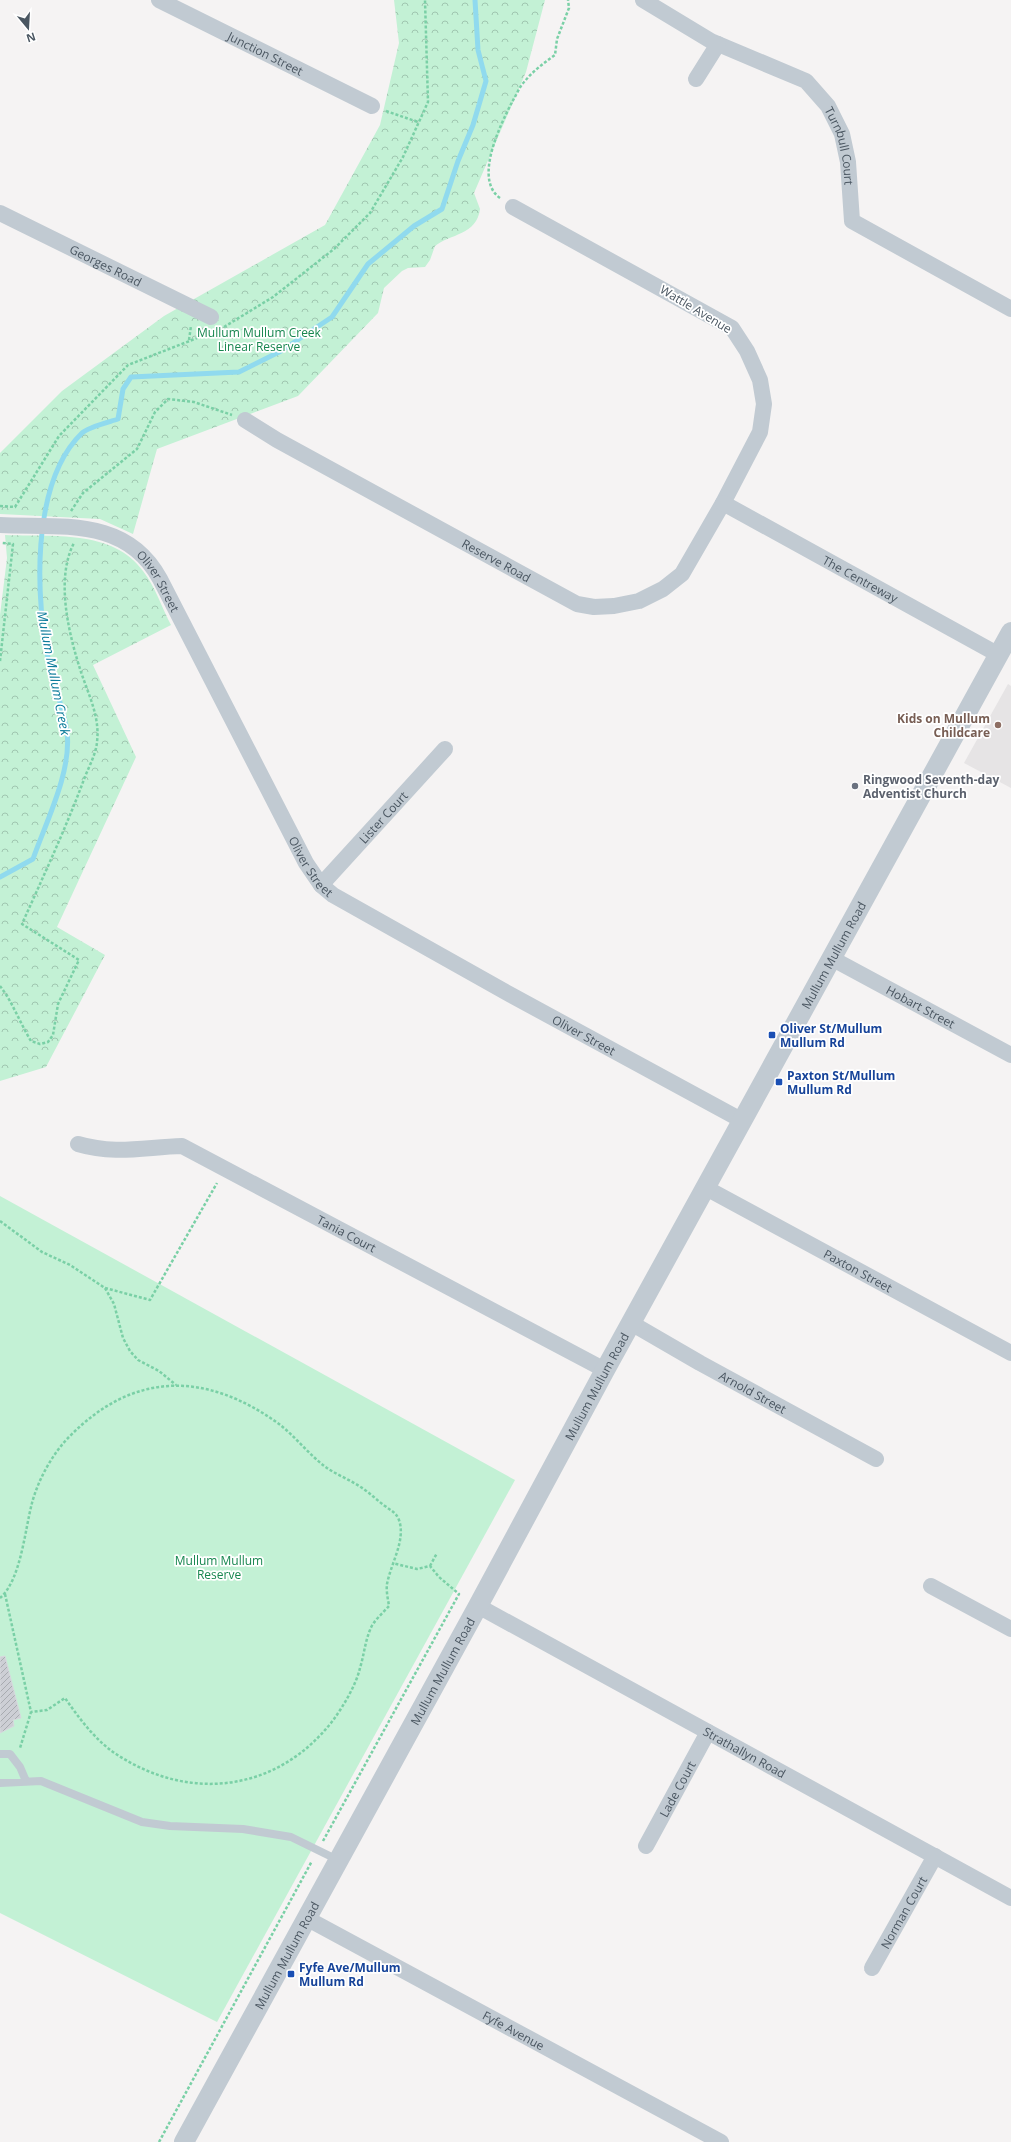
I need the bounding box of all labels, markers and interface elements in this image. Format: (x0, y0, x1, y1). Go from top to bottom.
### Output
north arrow (8, 8, 48, 48)
street label: Junction Street (224, 27, 306, 79)
text: N (25, 29, 38, 47)
street label: Turnbull Court (821, 104, 858, 186)
street label: Georges Road (67, 240, 145, 290)
street label: Wattle Avenue (657, 281, 735, 337)
park label: Mullum Mullum Creek Linear Reserve (197, 324, 322, 355)
street label: Reserve Road (459, 534, 534, 586)
street label: Oliver Street (133, 546, 184, 615)
street label: The Centreway (820, 551, 902, 607)
water label: Mullum Mullum Creek (33, 609, 75, 737)
place label: Kids on Mullum Childcare (897, 710, 990, 741)
marker: Kids on Mullum Childcare (993, 720, 1003, 730)
place label: Ringwood Seventh-day Adventist Church (863, 771, 999, 802)
marker: Ringwood Seventh-day Adventist Church (850, 781, 860, 791)
street label: Lister Court (355, 787, 411, 847)
street label: Oliver Street (285, 833, 337, 900)
street label: Mullum Mullum Road (797, 898, 870, 1012)
street label: Hobart Street (883, 981, 958, 1032)
street label: Oliver Street (549, 1011, 619, 1059)
place label: Oliver St/Mullum Mullum Rd (780, 1020, 882, 1051)
marker: Oliver St/Mullum Mullum Rd (767, 1030, 777, 1040)
place label: Paxton St/Mullum Mullum Rd (787, 1067, 895, 1098)
marker: Paxton St/Mullum Mullum Rd (774, 1077, 784, 1087)
street label: Tania Court (314, 1211, 379, 1256)
street label: Paxton Street (821, 1245, 896, 1296)
street label: Mullum Mullum Road (560, 1329, 633, 1443)
street label: Arnold Street (716, 1367, 790, 1417)
park label: Mullum Mullum Reserve (175, 1552, 263, 1583)
street label: Mullum Mullum Road (406, 1614, 479, 1728)
street label: Strathallyn Road (700, 1723, 789, 1782)
street label: Lade Court (655, 1758, 699, 1820)
street label: Norman Court (876, 1873, 931, 1952)
street label: Mullum Mullum Road (250, 1898, 323, 2012)
place label: Fyfe Ave/Mullum Mullum Rd (299, 1959, 401, 1990)
marker: Fyfe Ave/Mullum Mullum Rd (286, 1969, 296, 1979)
street label: Fyfe Avenue (480, 2006, 548, 2054)

